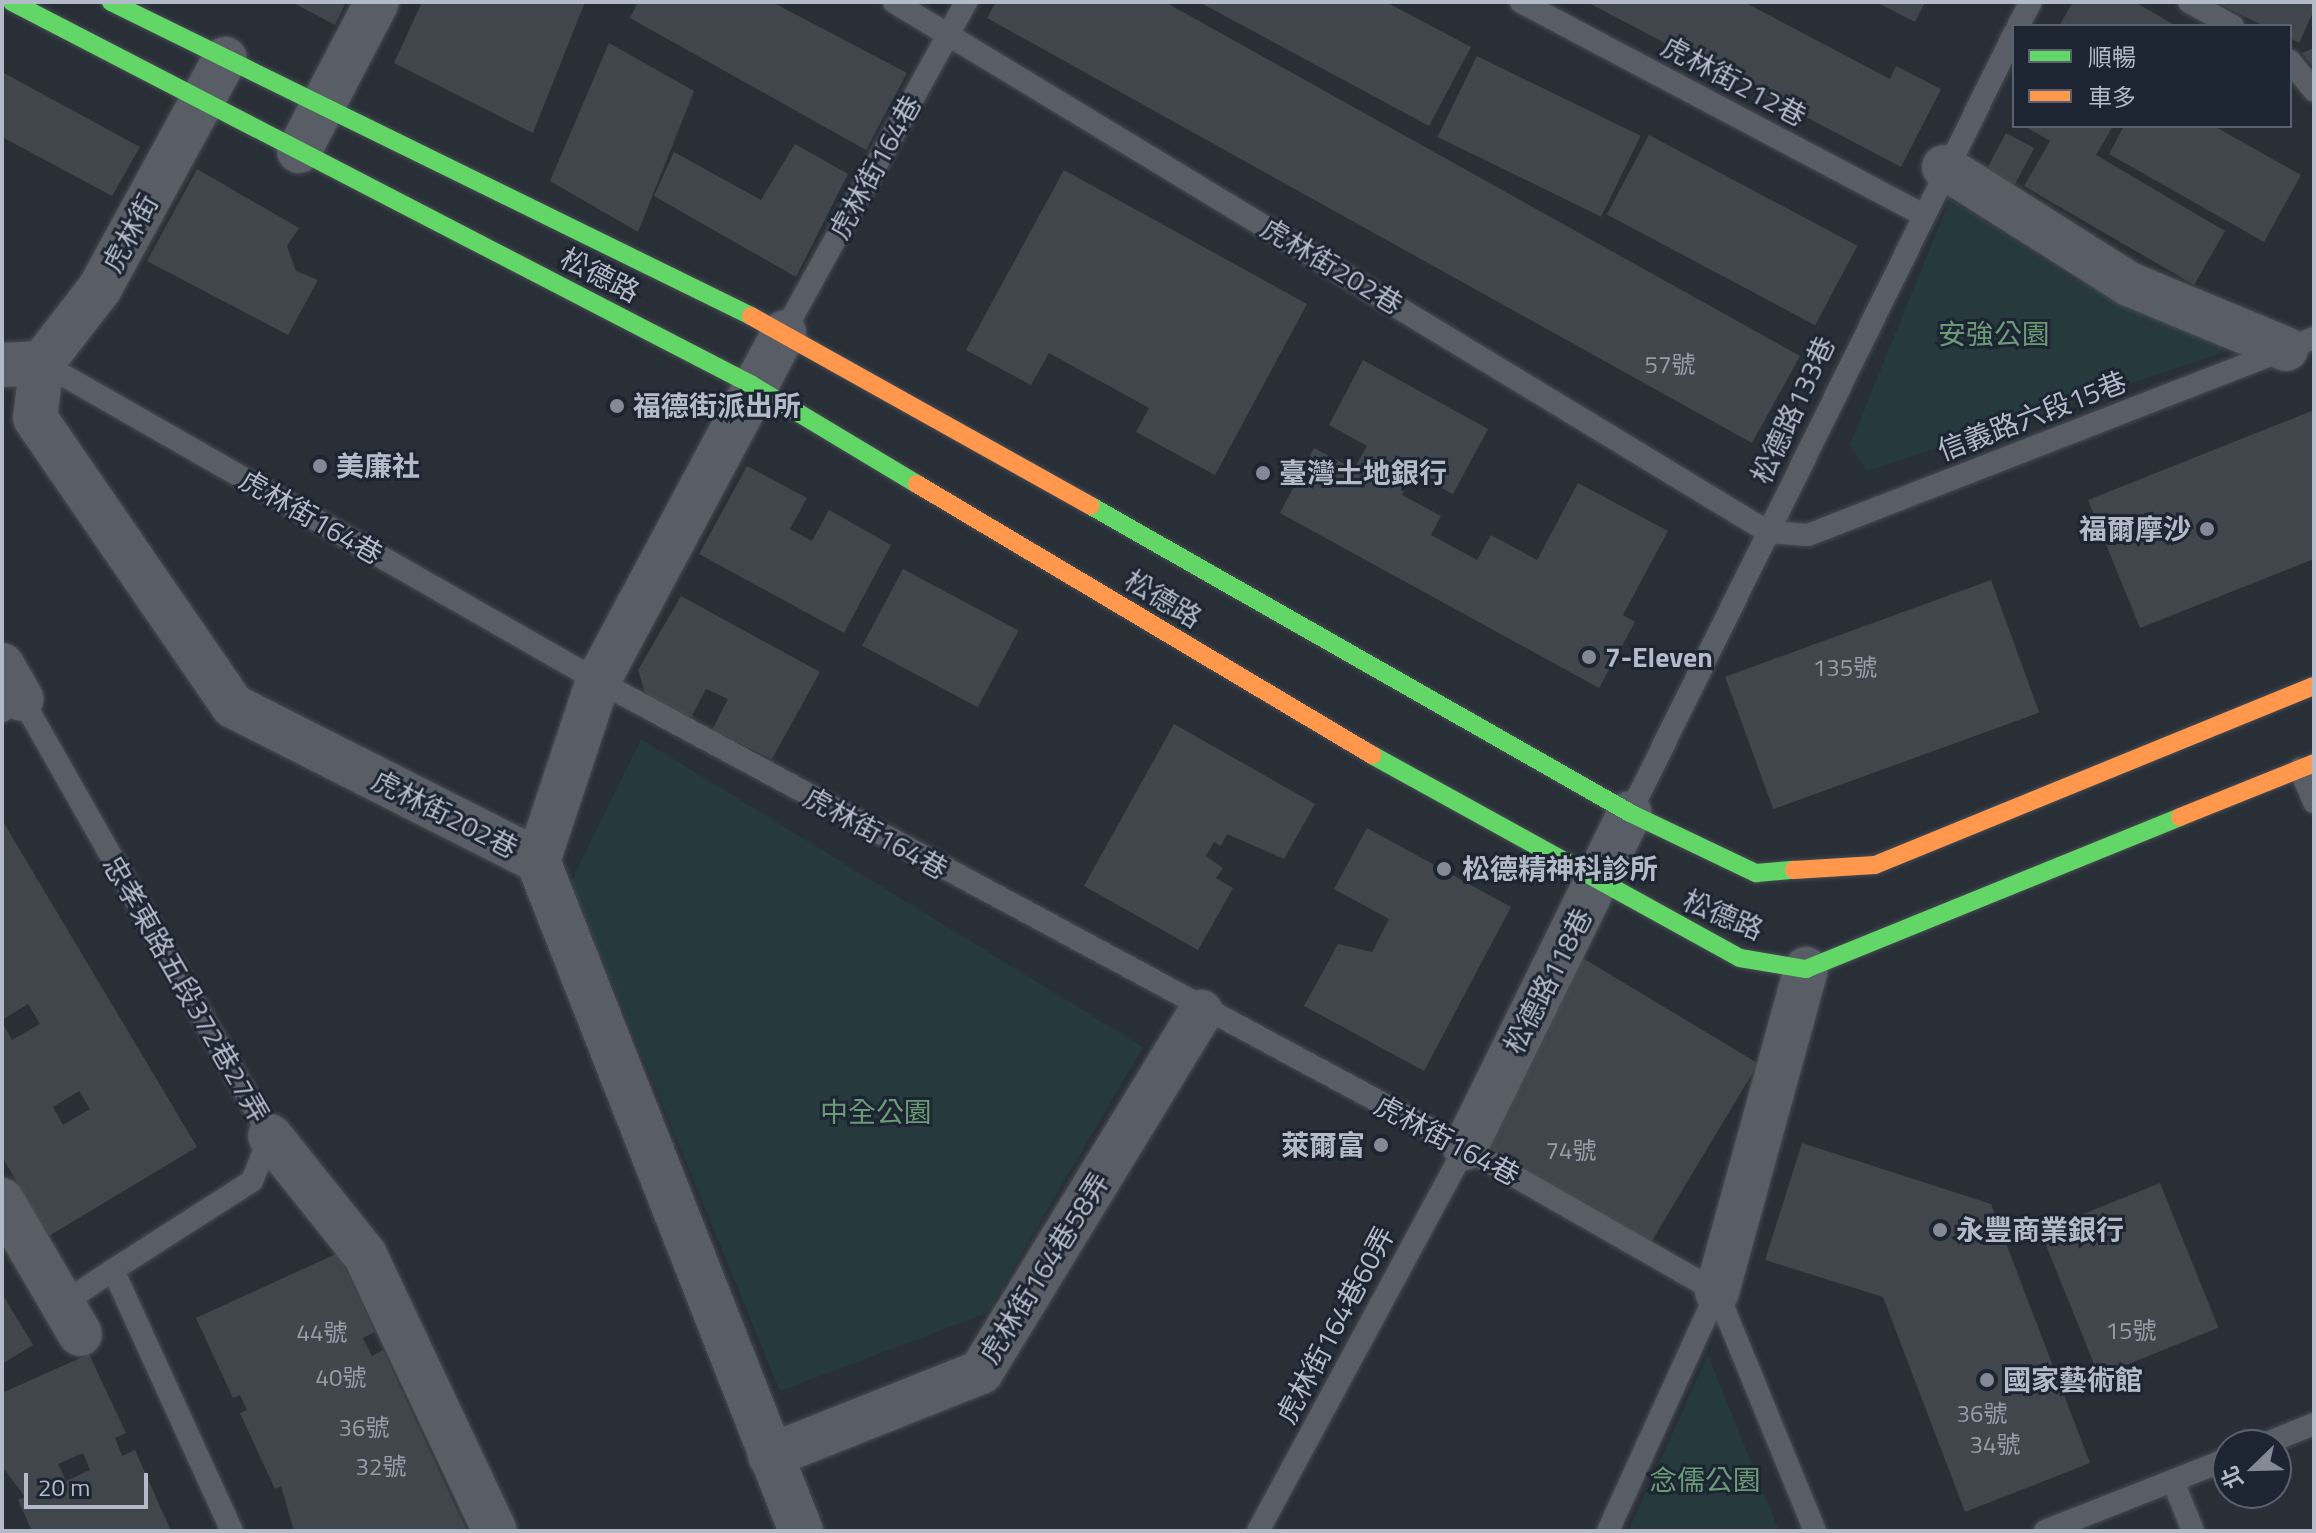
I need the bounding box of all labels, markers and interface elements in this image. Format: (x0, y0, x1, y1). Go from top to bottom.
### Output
legend (2012, 24, 2292, 128)
street label: 虎林街212巷 (1656, 29, 1812, 133)
text: 順暢 (2088, 39, 2136, 75)
text: 車多 (2088, 79, 2136, 115)
street label: 虎林街164巷 (822, 89, 928, 245)
street label: 虎林街 (95, 188, 165, 278)
street label: 虎林街202巷 (1255, 211, 1409, 321)
street label: 松德路 (555, 241, 645, 309)
park label: 安強公園 (1938, 317, 2050, 351)
street label: 松德路133巷 (1744, 331, 1842, 489)
house number: 57號 (1645, 351, 1695, 379)
street label: 信義路六段15巷 (1933, 365, 2131, 467)
place label: 福德街派出所 (633, 389, 801, 423)
marker: 福德街派出所 (608, 397, 626, 415)
place label: 美廉社 (336, 449, 420, 483)
place label: 臺灣土地銀行 (1279, 456, 1447, 490)
marker: 美廉社 (311, 457, 329, 475)
street label: 虎林街164巷 (234, 463, 388, 571)
marker: 臺灣土地銀行 (1254, 464, 1272, 482)
place label: 福爾摩沙 (2079, 512, 2191, 546)
marker: 福爾摩沙 (2198, 520, 2216, 538)
street label: 松德路 (1118, 563, 1208, 635)
place label: 7-Eleven (1605, 640, 1713, 674)
marker: 7-Eleven (1580, 648, 1598, 666)
house number: 135號 (1813, 654, 1877, 682)
street label: 虎林街202巷 (367, 763, 523, 865)
street label: 虎林街164巷 (798, 780, 954, 886)
street label: 忠孝東路五段372巷27弄 (96, 850, 276, 1128)
place label: 松德精神科診所 (1462, 852, 1658, 886)
marker: 松德精神科診所 (1433, 858, 1455, 880)
street label: 松德路 (1678, 883, 1768, 947)
street label: 松德路118巷 (1497, 903, 1599, 1059)
street label: 虎林街164巷 (1369, 1088, 1525, 1192)
park label: 中全公園 (820, 1095, 932, 1129)
place label: 萊爾富 (1281, 1128, 1365, 1162)
marker: 萊爾富 (1372, 1136, 1390, 1154)
house number: 74號 (1546, 1137, 1596, 1165)
street label: 虎林街164巷58弄 (972, 1166, 1116, 1370)
place label: 永豐商業銀行 (1956, 1213, 2124, 1247)
street label: 虎林街164巷60弄 (1269, 1221, 1401, 1429)
marker: 永豐商業銀行 (1931, 1221, 1949, 1239)
house number: 15號 (2106, 1317, 2156, 1345)
house number: 44號 (297, 1319, 347, 1347)
place label: 國家藝術館 (2003, 1363, 2143, 1397)
house number: 40號 (316, 1364, 366, 1392)
marker: 國家藝術館 (1978, 1371, 1996, 1389)
house number: 36號 (1957, 1400, 2007, 1428)
house number: 36號 (339, 1414, 389, 1442)
north arrow (2212, 1429, 2292, 1509)
house number: 34號 (1970, 1431, 2020, 1459)
house number: 32號 (356, 1453, 406, 1481)
scale bar (28, 1457, 152, 1507)
text: 北 (2212, 1461, 2252, 1494)
park label: 念儒公園 (1649, 1463, 1761, 1497)
text: 20 m (38, 1469, 90, 1505)

